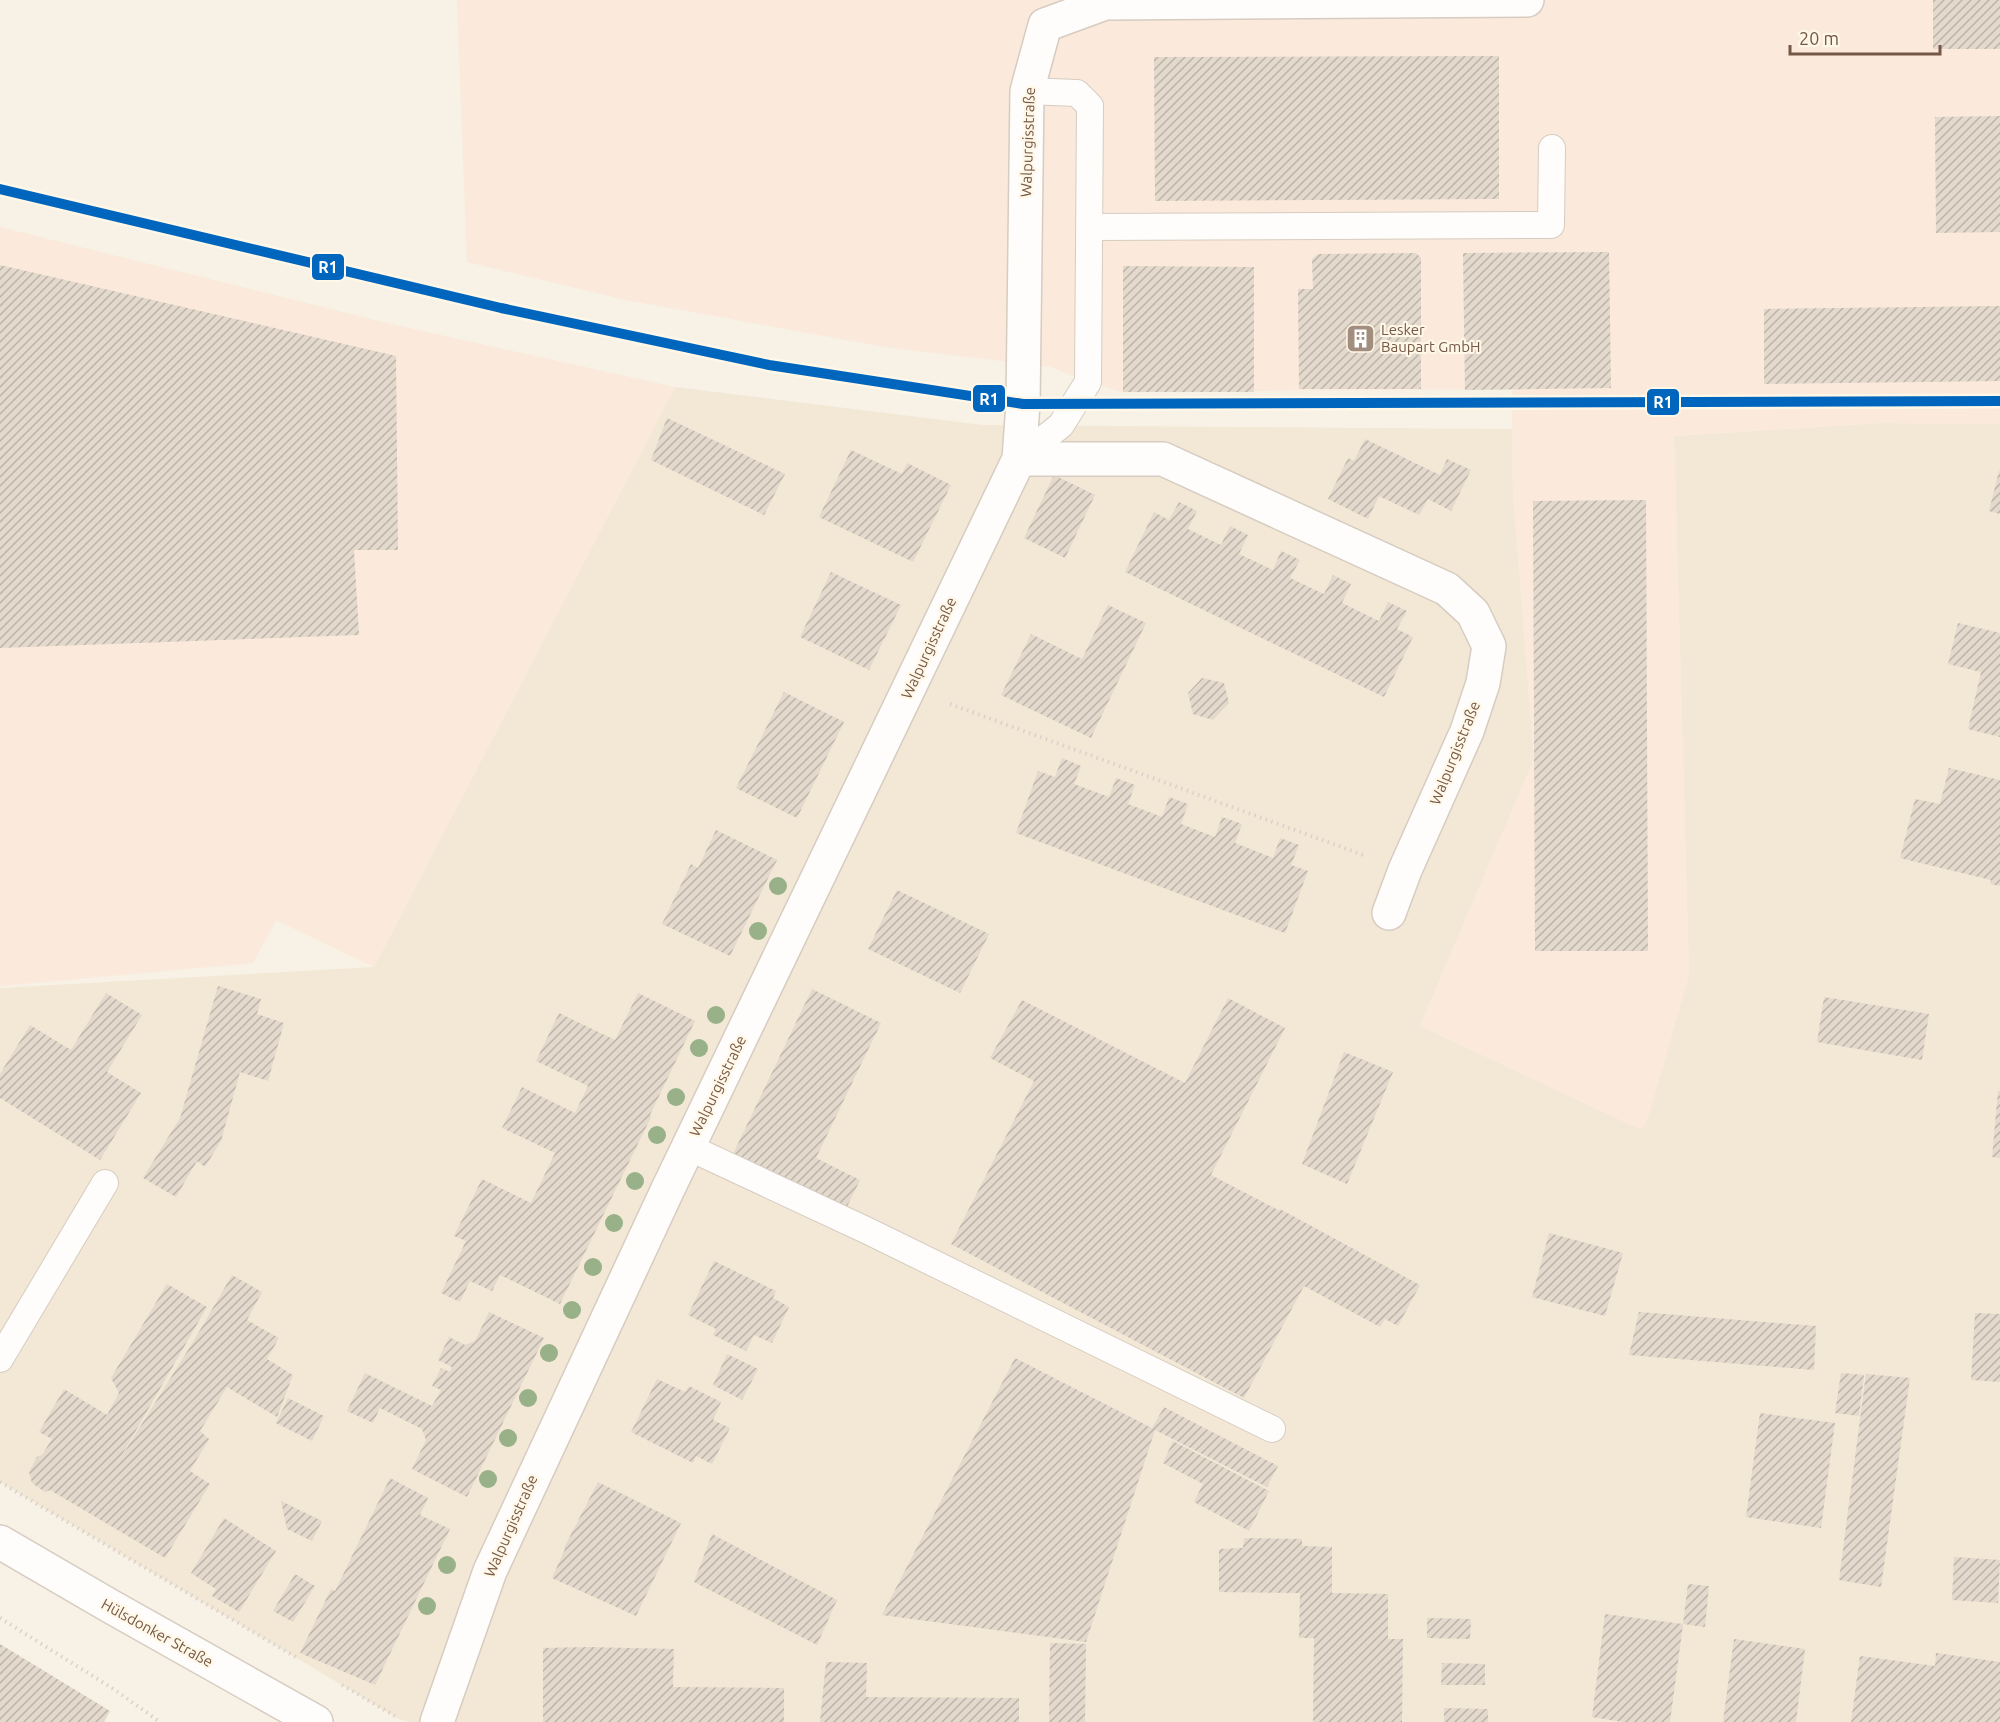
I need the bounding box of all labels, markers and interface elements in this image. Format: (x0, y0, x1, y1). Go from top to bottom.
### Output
scale bar (1790, 18, 1940, 56)
text: 20 m (1799, 28, 1839, 48)
street label: Walpurgisstraße (1017, 87, 1038, 197)
line badge: R1 (311, 253, 345, 281)
text: R1 (318, 258, 338, 276)
place label: Lesker Baupart GmbH (1381, 321, 1480, 355)
building icon: Lesker Baupart GmbH (1344, 323, 1376, 355)
line badge: R1 (972, 384, 1006, 413)
line badge: R1 (1646, 388, 1680, 416)
text: R1 (979, 390, 999, 408)
text: R1 (1653, 393, 1673, 411)
street label: Walpurgisstraße (898, 594, 960, 701)
street label: Walpurgisstraße (1426, 699, 1483, 807)
street label: Walpurgisstraße (686, 1033, 749, 1139)
street label: Walpurgisstraße (480, 1472, 541, 1580)
street label: Hülsdonker Straße (99, 1595, 216, 1670)

